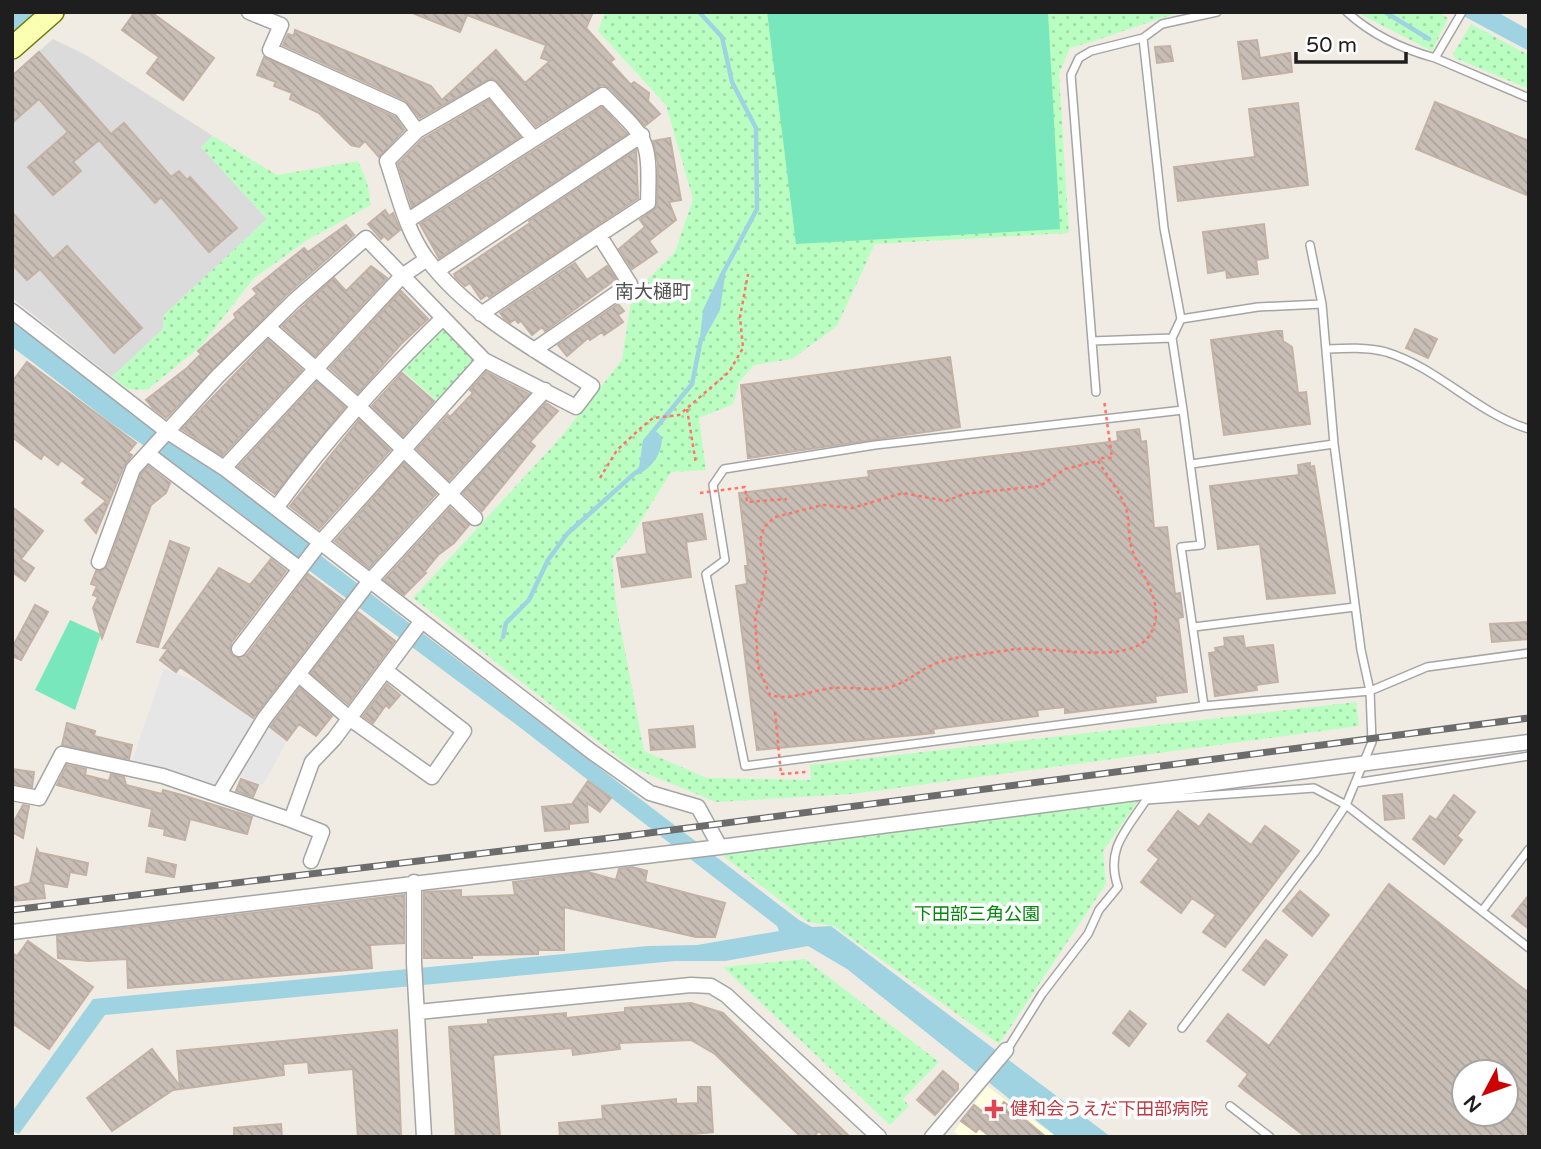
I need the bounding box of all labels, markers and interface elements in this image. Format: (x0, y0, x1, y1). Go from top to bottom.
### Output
scale bar (1296, 21, 1406, 65)
text: 50 m (1306, 33, 1357, 58)
district label: 南大樋町 (615, 281, 691, 303)
park label: 下田部三角公園 (914, 903, 1040, 925)
north arrow (1450, 1058, 1520, 1128)
text: N (1460, 1091, 1486, 1116)
place label: 健和会うえだ下田部病院 (1010, 1098, 1208, 1120)
marker: 健和会うえだ下田部病院 (984, 1099, 1004, 1119)

